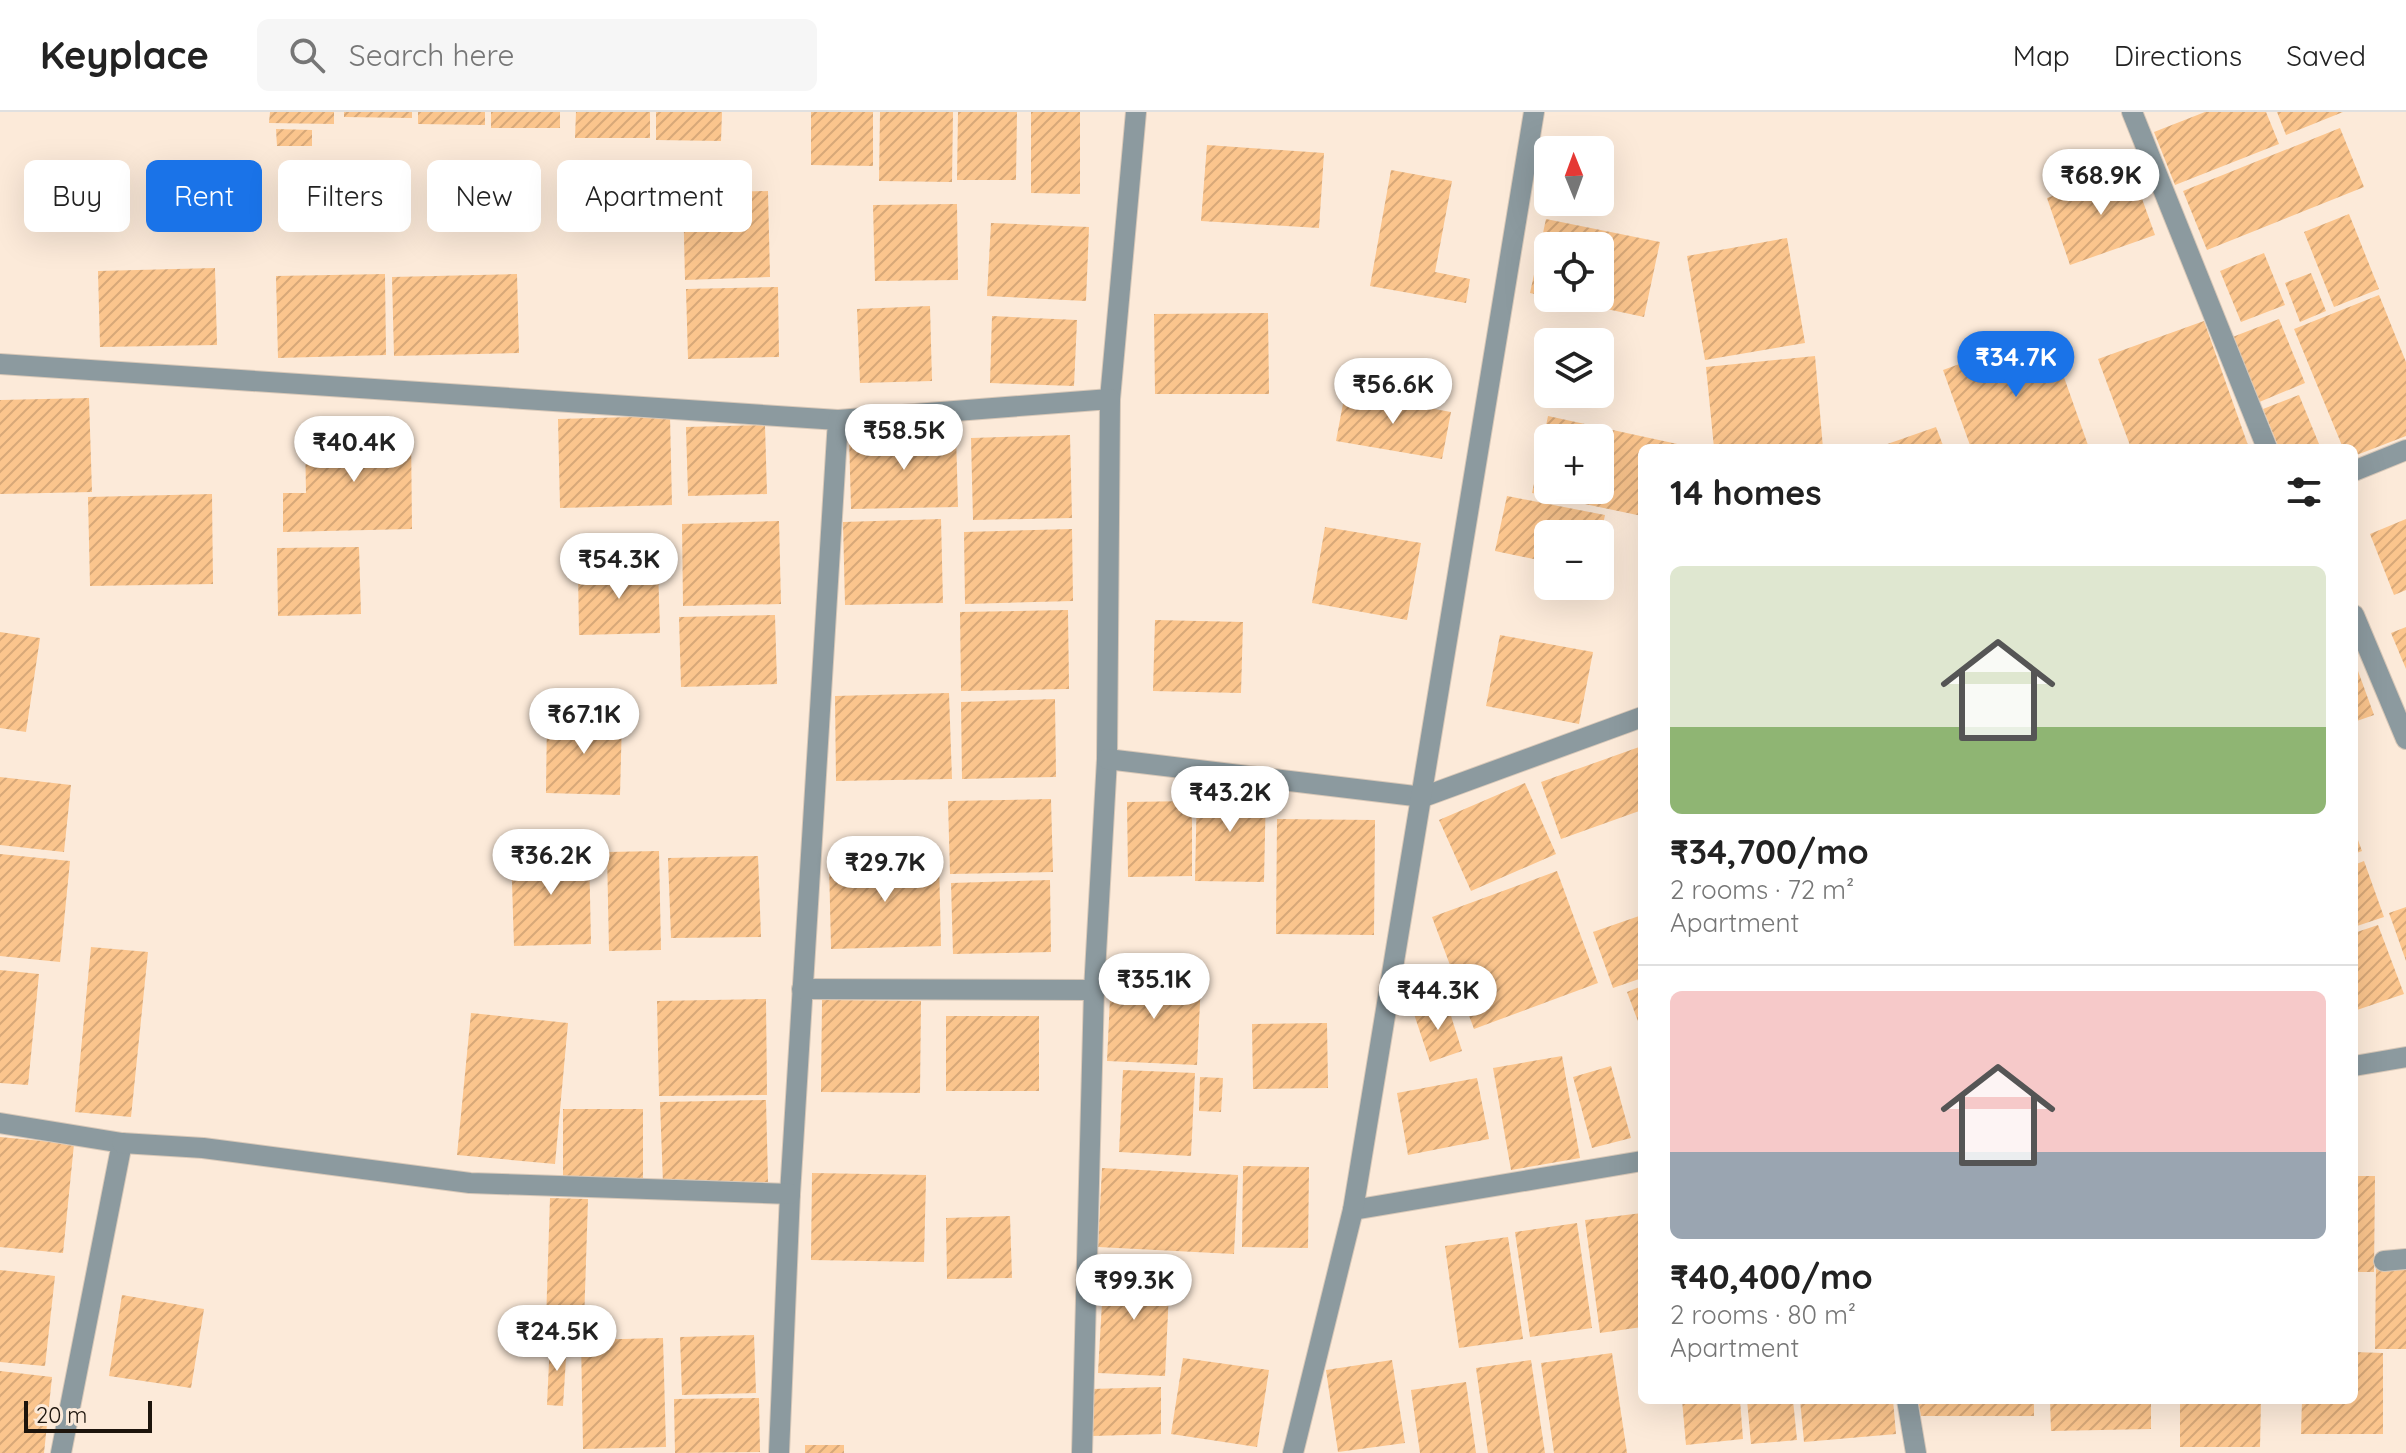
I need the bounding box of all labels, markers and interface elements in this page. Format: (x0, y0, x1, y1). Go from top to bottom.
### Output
search box (257, 19, 817, 91)
text: Keyplace (40, 31, 209, 79)
icon: search (285, 33, 329, 77)
text: Search here (349, 36, 514, 74)
text: Map (2013, 38, 2070, 73)
text: Directions (2114, 38, 2242, 73)
text: Saved (2286, 38, 2366, 73)
north arrow (1534, 136, 1614, 216)
map controls (1534, 136, 1614, 600)
pin: ₹68.9K (2036, 149, 2166, 217)
text: ₹68.9K (2060, 158, 2142, 191)
chip: Buy (24, 160, 130, 232)
chip: Rent (146, 160, 262, 232)
chip: Filters (278, 160, 411, 232)
chip: New (427, 160, 541, 232)
chip: Apartment (557, 160, 752, 232)
button: locate (1534, 232, 1614, 312)
button: layers (1534, 328, 1614, 408)
pin: ₹34.7K (1951, 331, 2081, 399)
text: ₹34.7K (1975, 340, 2057, 373)
pin: ₹56.6K (1328, 358, 1458, 426)
text: ₹56.6K (1352, 367, 1434, 400)
pin: ₹58.5K (839, 404, 969, 472)
text: ₹58.5K (863, 413, 945, 446)
pin: ₹40.4K (289, 416, 419, 484)
button: + (1534, 424, 1614, 504)
text: ₹40.4K (312, 425, 396, 458)
icon: filters (2282, 470, 2326, 514)
text: 14 homes (1670, 471, 1822, 514)
button: − (1534, 520, 1614, 600)
pin: ₹54.3K (554, 533, 684, 601)
text: ₹54.3K (578, 542, 660, 575)
icon: home (1926, 618, 2070, 762)
pin: ₹67.1K (519, 688, 649, 756)
text: ₹67.1K (547, 697, 621, 730)
pin: ₹43.2K (1165, 766, 1295, 834)
text: ₹43.2K (1189, 775, 1271, 808)
pin: ₹36.2K (486, 829, 616, 897)
text: ₹34,700/mo (1670, 830, 1869, 873)
pin: ₹29.7K (820, 836, 950, 904)
text: ₹36.2K (510, 838, 592, 871)
text: ₹29.7K (845, 845, 925, 878)
text: 2 rooms · 72 m² (1670, 873, 1854, 906)
text: Apartment (1670, 906, 1799, 939)
pin: ₹35.1K (1089, 953, 1219, 1021)
text: ₹35.1K (1117, 962, 1191, 995)
pin: ₹44.3K (1373, 964, 1503, 1032)
text: ₹44.3K (1397, 973, 1479, 1006)
icon: home (1926, 1043, 2070, 1187)
pin: ₹99.3K (1069, 1254, 1199, 1322)
text: ₹40,400/mo (1670, 1255, 1873, 1298)
text: ₹99.3K (1094, 1263, 1174, 1296)
text: 2 rooms · 80 m² (1670, 1298, 1856, 1331)
pin: ₹24.5K (492, 1305, 622, 1373)
text: ₹24.5K (516, 1314, 598, 1347)
text: Apartment (1670, 1331, 1799, 1364)
scale bar (24, 1397, 152, 1433)
text: 20 m (36, 1401, 87, 1429)

